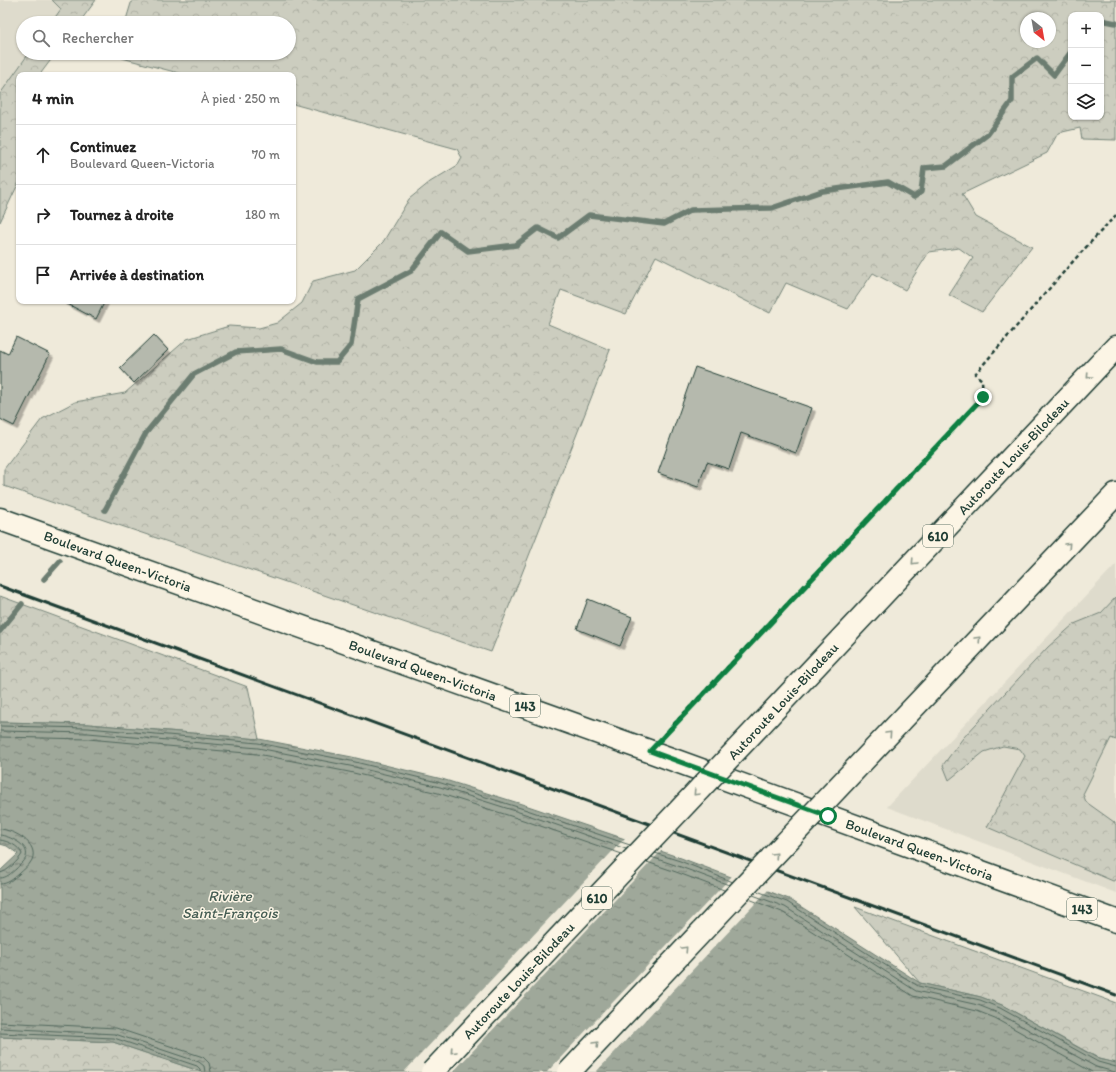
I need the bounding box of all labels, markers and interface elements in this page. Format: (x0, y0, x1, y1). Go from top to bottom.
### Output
north arrow (1020, 12, 1056, 48)
map controls (1068, 12, 1104, 120)
button: + (1068, 12, 1104, 48)
search box (16, 16, 296, 60)
icon: search (30, 27, 52, 49)
text: Rechercher (62, 29, 134, 47)
button: − (1068, 48, 1104, 84)
button: layers (1068, 84, 1104, 120)
text: 4 min (32, 88, 74, 108)
text: À pied · 250 m (201, 91, 280, 106)
text: Continuez (70, 138, 136, 156)
icon: ahead (32, 144, 54, 166)
text: 70 m (252, 147, 280, 162)
text: Boulevard Queen-Victoria (70, 156, 214, 171)
icon: right (32, 204, 54, 226)
text: Tournez à droite (70, 206, 174, 224)
text: 180 m (245, 207, 280, 222)
icon: arrive (32, 264, 54, 286)
text: Arrivée à destination (70, 266, 204, 284)
one-way arrow (1086, 371, 1094, 379)
route end (974, 388, 992, 406)
street label: Autoroute Louis-Bilodeau (954, 394, 1073, 518)
road number: 610 (923, 525, 953, 547)
street label: Boulevard Queen-Victoria (41, 527, 194, 596)
one-way arrow (1063, 542, 1071, 550)
one-way arrow (911, 557, 919, 565)
street label: Boulevard Queen-Victoria (346, 636, 499, 705)
one-way arrow (974, 636, 981, 644)
street label: Autoroute Louis-Bilodeau (725, 639, 842, 764)
road number: 143 (510, 695, 540, 717)
one-way arrow (884, 731, 891, 738)
one-way arrow (693, 788, 701, 796)
route start (819, 807, 837, 825)
street label: Boulevard Queen-Victoria (843, 815, 995, 885)
one-way arrow (770, 852, 777, 860)
water label: Rivière Saint-François (182, 887, 279, 922)
road number: 610 (582, 887, 612, 909)
road number: 143 (1067, 898, 1097, 920)
street label: Autoroute Louis-Bilodeau (460, 919, 578, 1043)
one-way arrow (680, 946, 688, 954)
one-way arrow (591, 1041, 599, 1049)
one-way arrow (450, 1046, 458, 1054)

